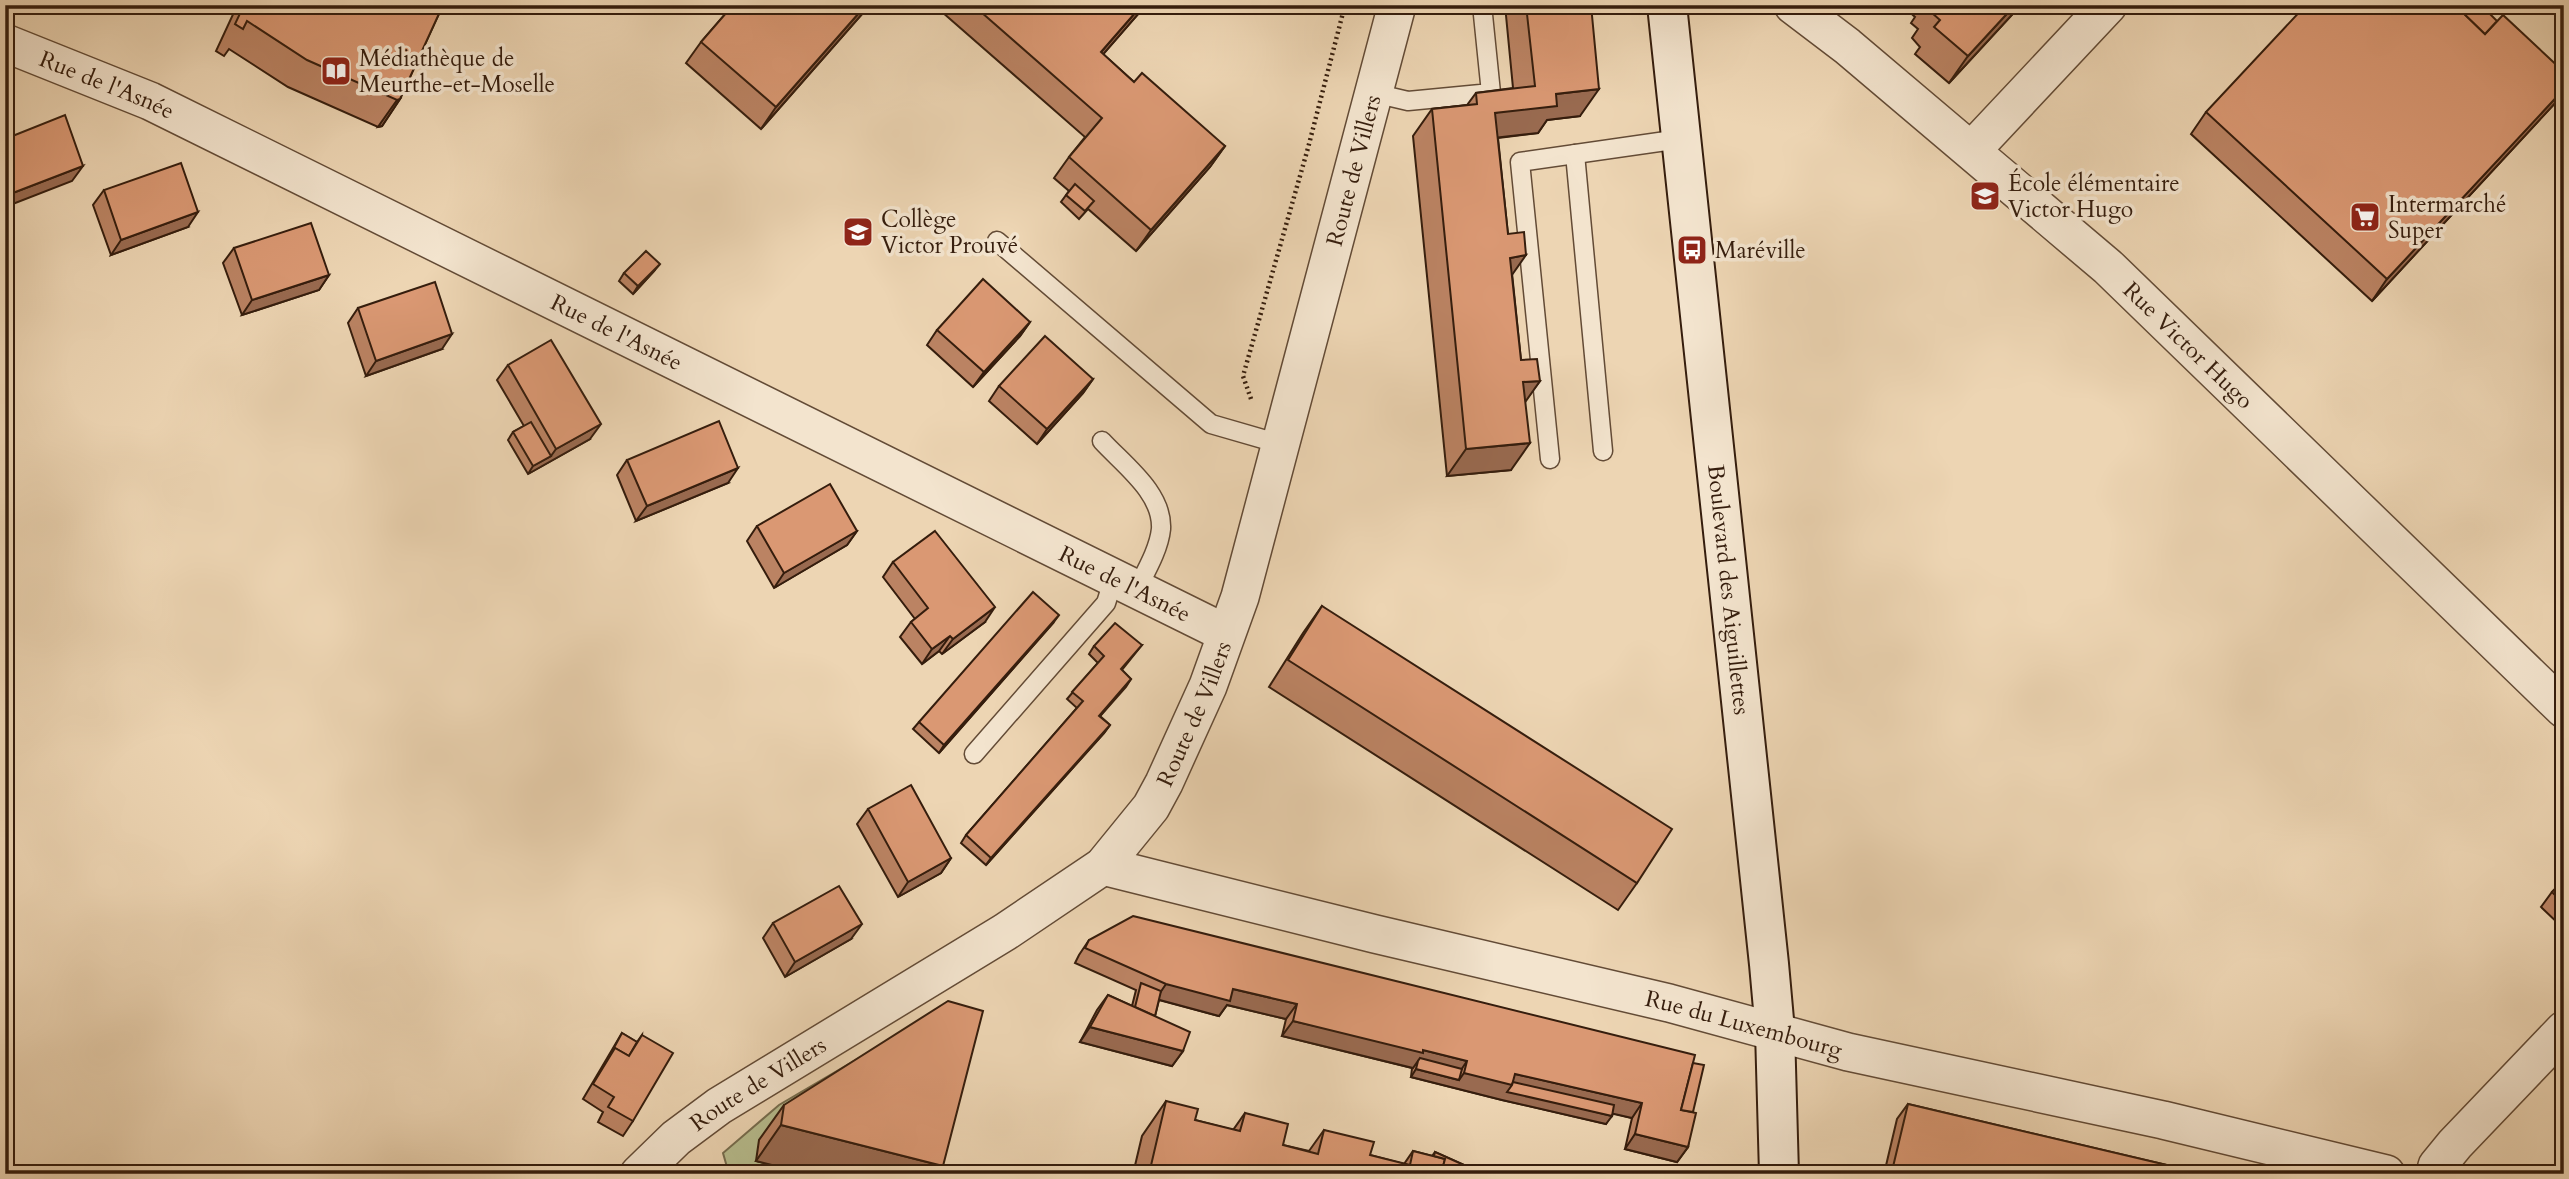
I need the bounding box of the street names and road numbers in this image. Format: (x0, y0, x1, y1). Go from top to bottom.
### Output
street label: Rue de l'Asnée (35, 43, 180, 126)
street label: Route de Villers (1318, 91, 1388, 249)
street label: Rue Victor Hugo (2117, 275, 2261, 416)
street label: Rue de l'Asnée (546, 286, 688, 378)
street label: Boulevard des Aiguillettes (1700, 463, 1758, 717)
street label: Rue de l'Asnée (1054, 538, 1196, 629)
street label: Route de Villers (1149, 637, 1238, 791)
street label: Rue du Luxembourg (1642, 982, 1846, 1065)
street label: Route de Villers (683, 1029, 832, 1138)

